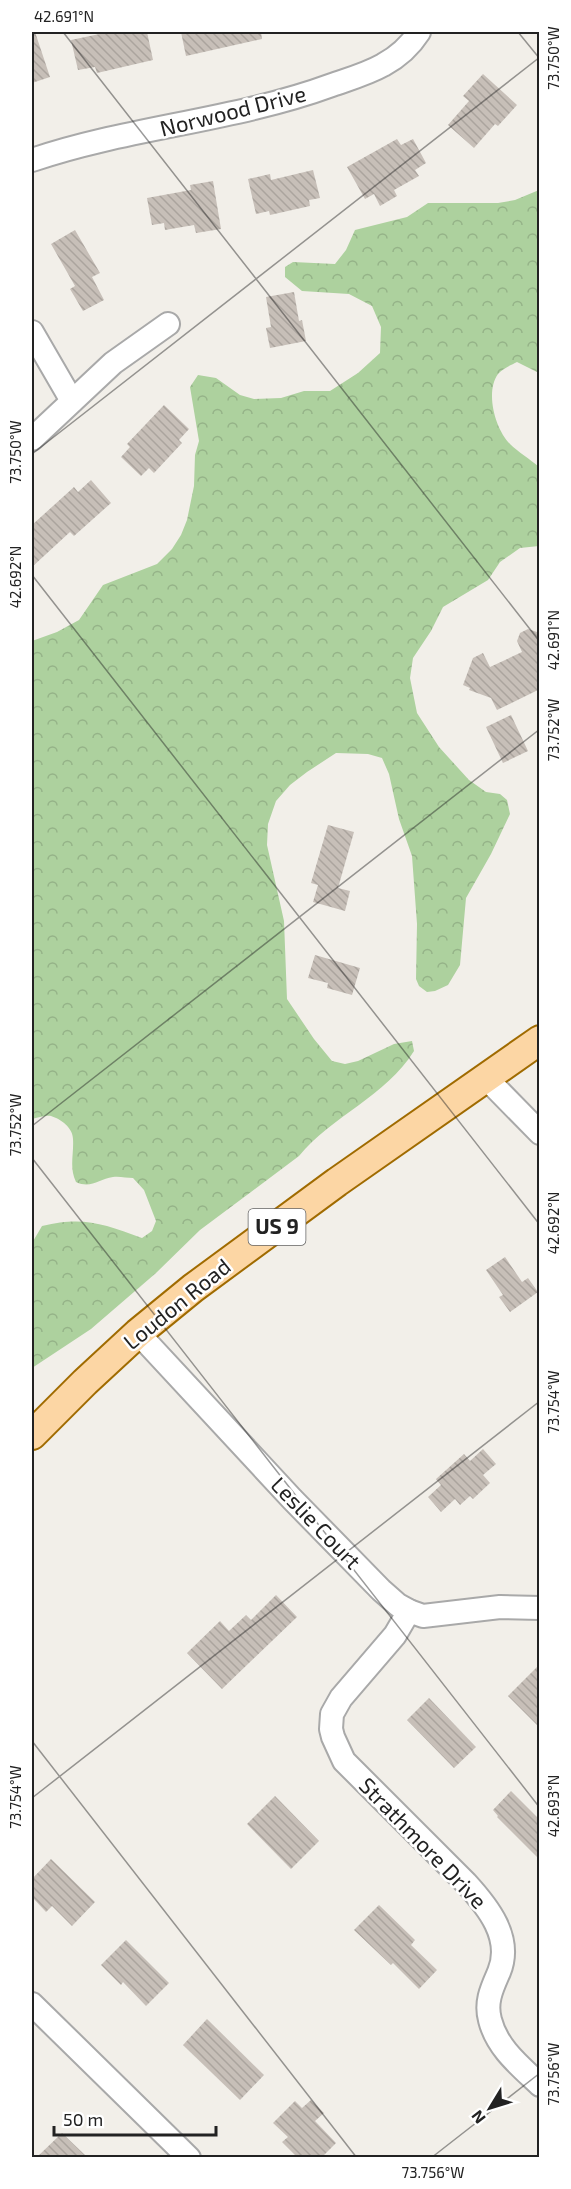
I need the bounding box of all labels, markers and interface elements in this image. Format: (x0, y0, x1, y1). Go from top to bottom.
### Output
text: 42.691°N (34, 7, 94, 25)
text: 73.750°W (544, 26, 562, 90)
street label: Norwood Drive (157, 79, 308, 141)
text: 73.750°W (6, 420, 24, 484)
text: 42.692°N (6, 546, 24, 608)
text: 42.691°N (544, 610, 562, 670)
text: 73.752°W (544, 699, 562, 761)
text: 73.752°W (6, 1094, 24, 1156)
text: 42.692°N (544, 1192, 562, 1254)
road number: US 9 (248, 1209, 306, 1245)
street label: Loudon Road (118, 1252, 235, 1354)
text: 73.754°W (544, 1370, 562, 1434)
street label: Leslie Court (266, 1471, 367, 1574)
text: 73.754°W (6, 1765, 24, 1829)
street label: Strathmore Drive (355, 1771, 493, 1913)
text: 42.693°N (544, 1775, 562, 1837)
text: 73.756°W (544, 2043, 562, 2105)
north arrow (460, 2078, 520, 2138)
scale bar (54, 2099, 216, 2137)
text: N (467, 2107, 489, 2128)
text: 50 m (63, 2108, 103, 2130)
text: 73.756°W (402, 2163, 464, 2181)

